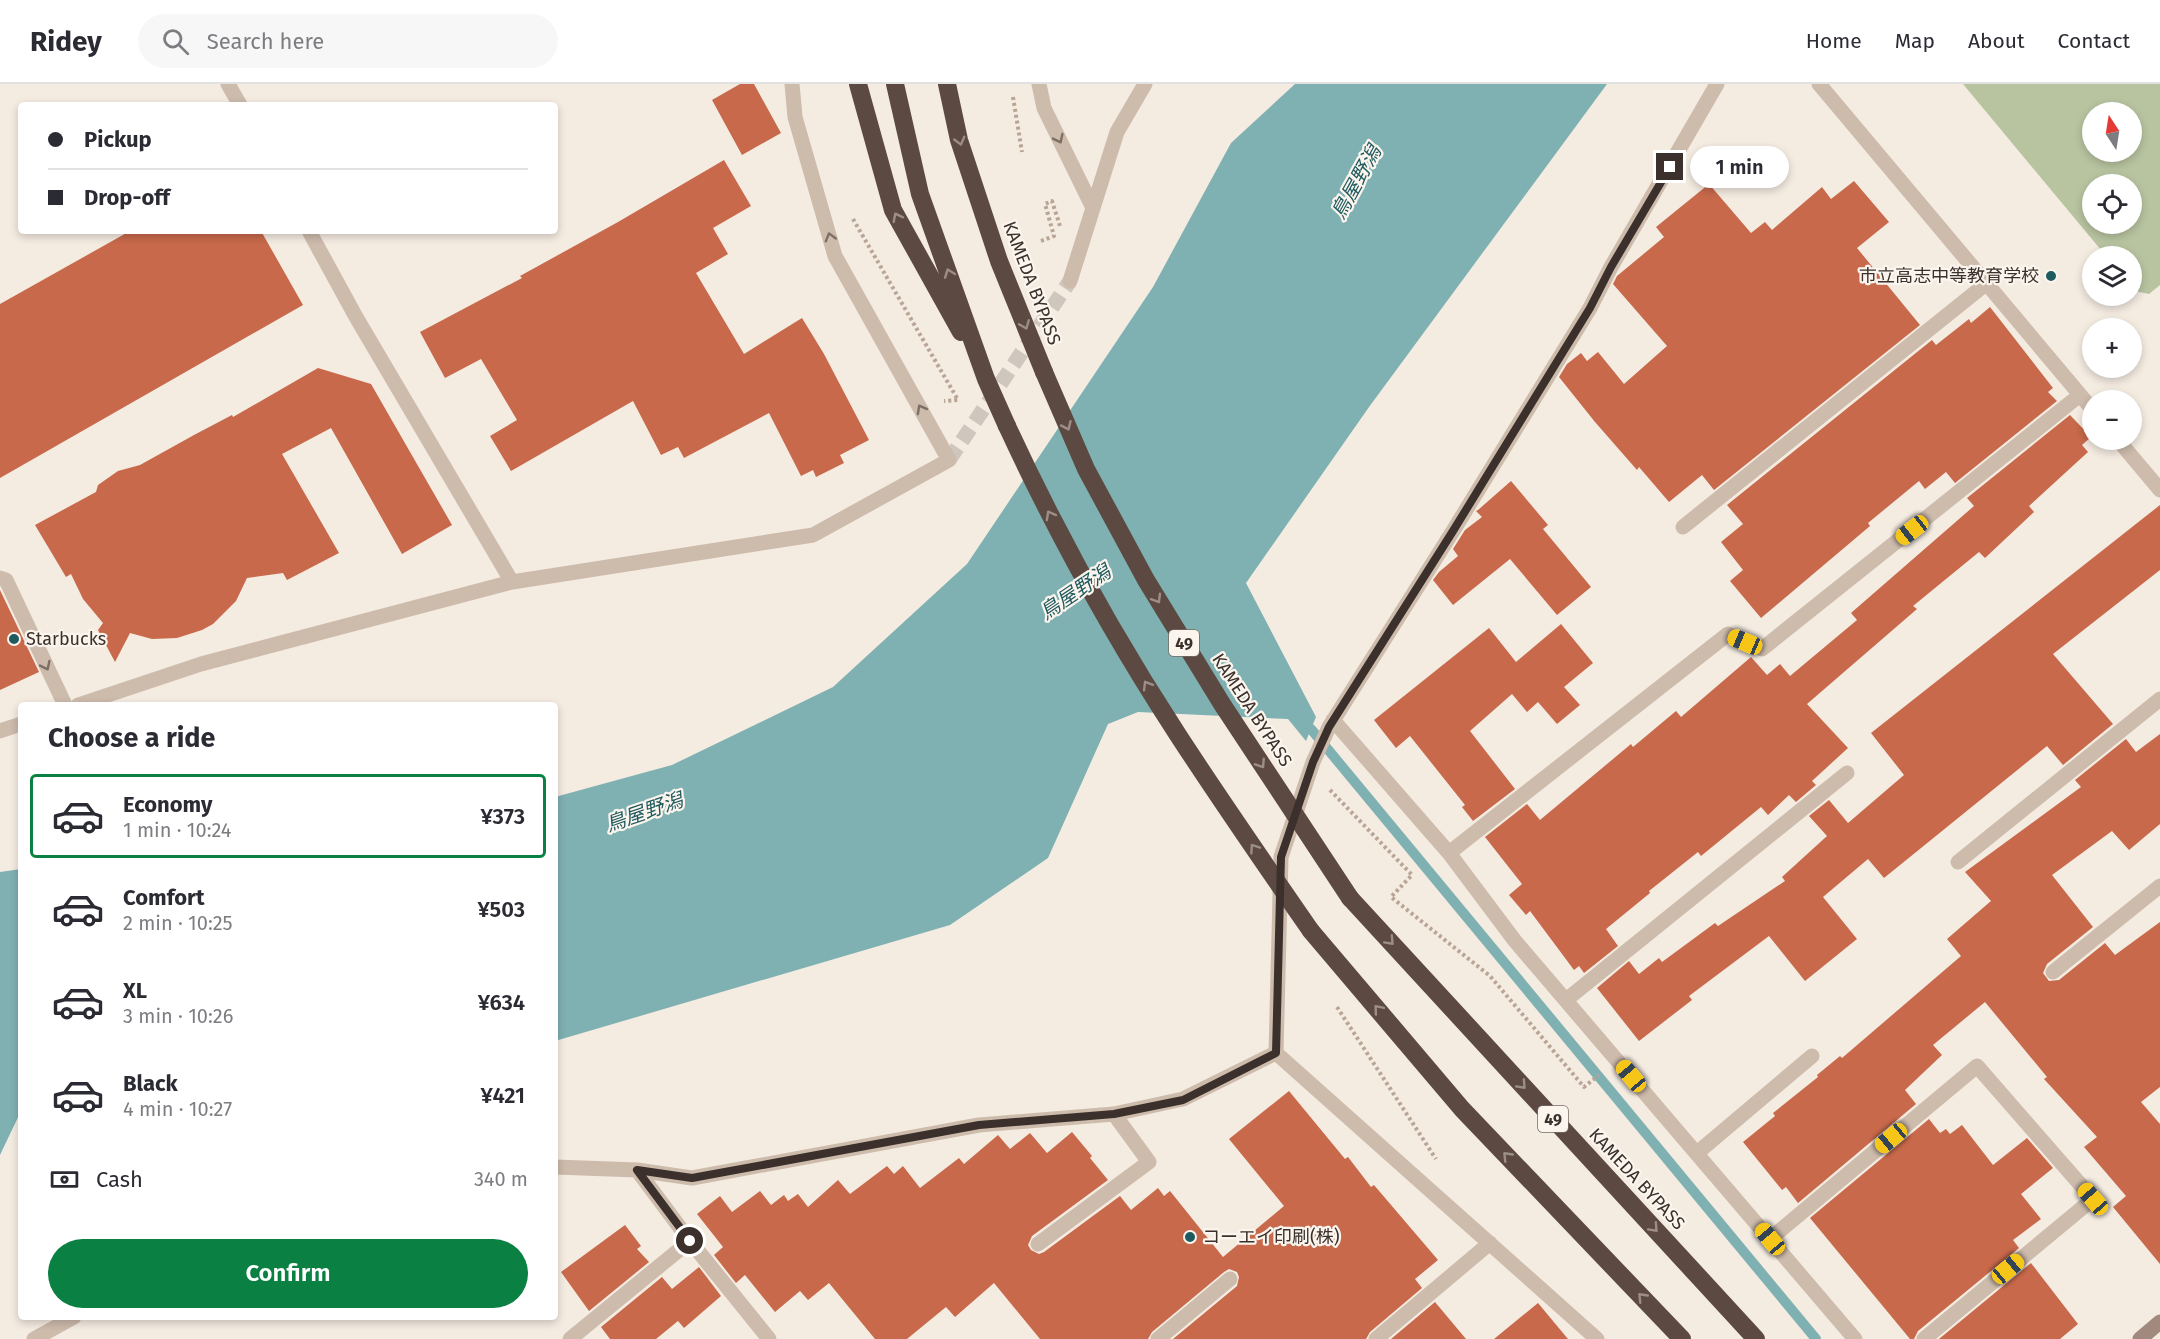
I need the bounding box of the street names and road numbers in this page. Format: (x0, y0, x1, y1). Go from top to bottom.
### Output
street label: KAMEDA BYPASS (998, 218, 1066, 348)
road number: 49 (1169, 630, 1199, 656)
street label: KAMEDA BYPASS (1207, 649, 1297, 771)
road number: 49 (1538, 1106, 1568, 1132)
street label: KAMEDA BYPASS (1584, 1124, 1690, 1234)

